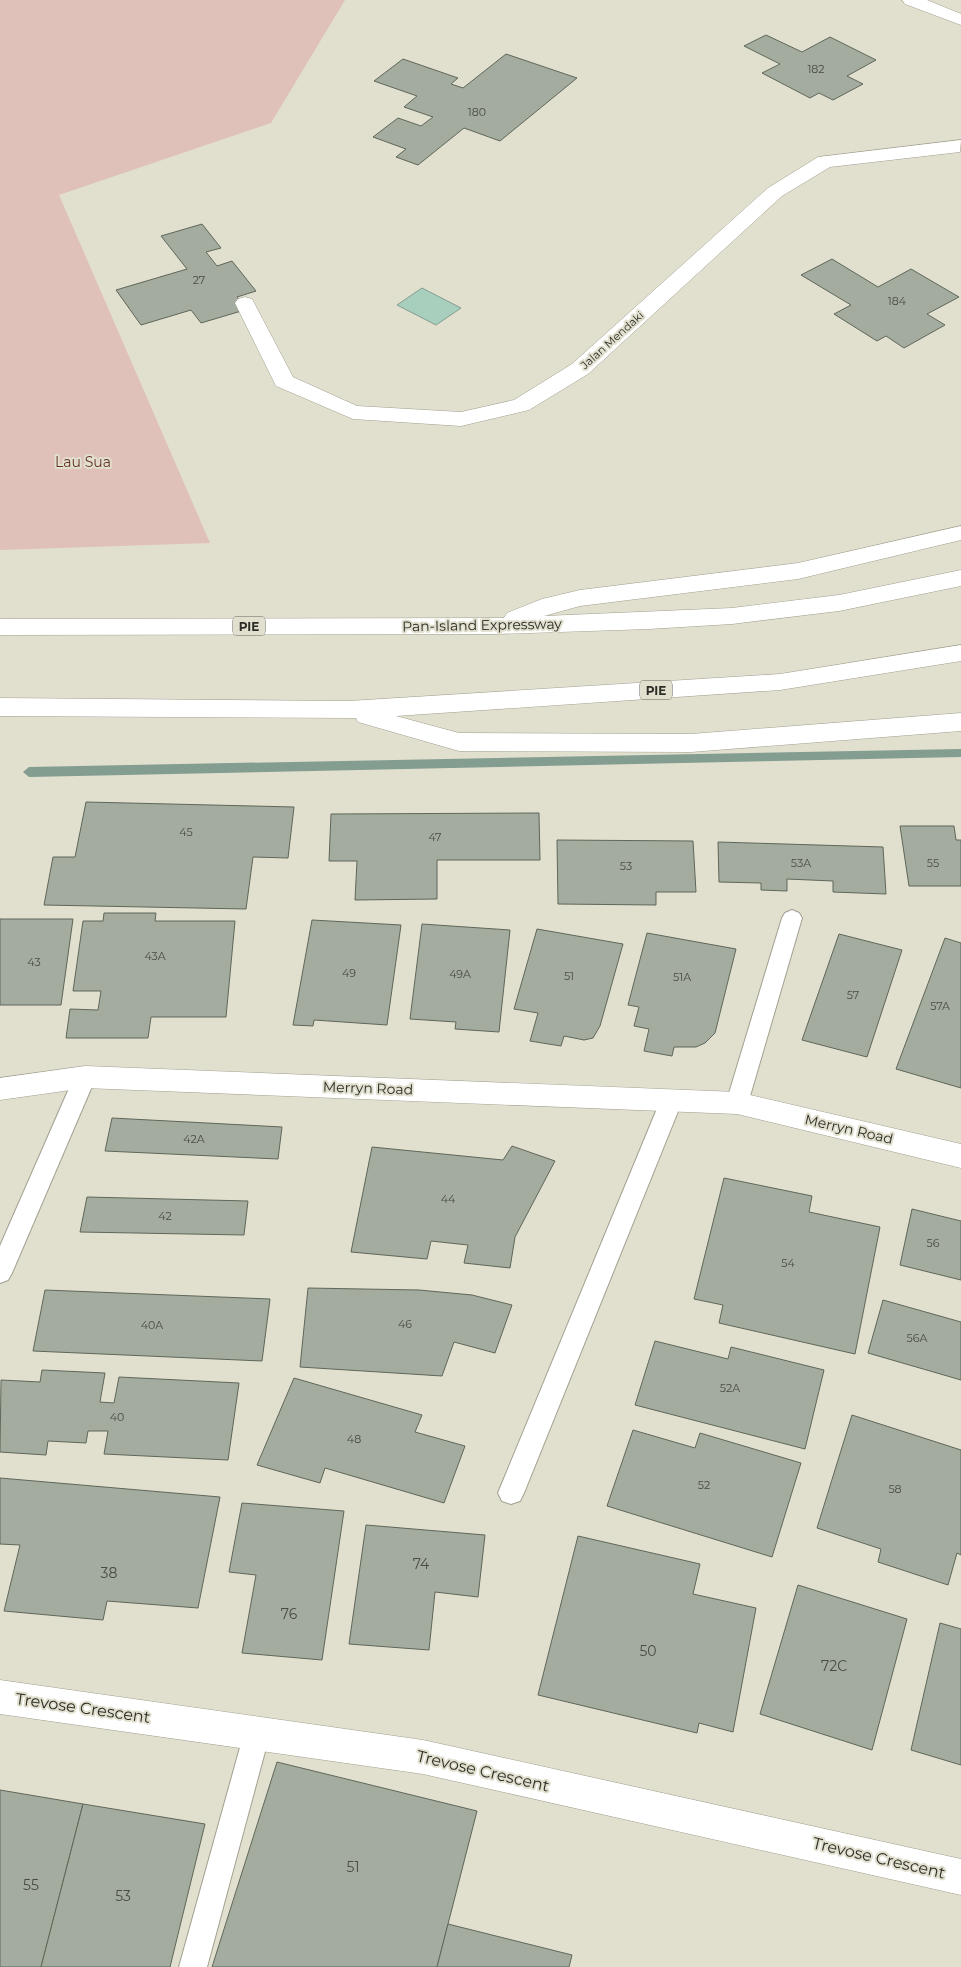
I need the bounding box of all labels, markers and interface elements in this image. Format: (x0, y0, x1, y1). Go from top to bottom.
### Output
house number: 182 (807, 62, 825, 76)
house number: 180 (468, 105, 486, 119)
house number: 27 (193, 273, 205, 287)
house number: 184 (888, 294, 907, 308)
street label: Jalan Mendaki (577, 308, 646, 373)
park label: Lau Sua (55, 453, 111, 471)
street label: Pan-Island Expressway (402, 615, 562, 635)
road number: PIE (233, 616, 265, 636)
road number: PIE (640, 680, 672, 700)
house number: 45 (179, 825, 193, 839)
house number: 47 (428, 830, 442, 844)
house number: 53A (791, 856, 811, 870)
house number: 55 (927, 856, 939, 870)
house number: 53 (620, 859, 632, 873)
house number: 43A (144, 949, 166, 963)
house number: 43 (27, 955, 41, 969)
house number: 49 (342, 966, 356, 980)
house number: 49A (449, 967, 471, 981)
house number: 51 (564, 969, 574, 983)
house number: 51A (673, 970, 691, 984)
house number: 57 (847, 988, 859, 1002)
house number: 57A (930, 999, 950, 1013)
street label: Merryn Road (323, 1077, 413, 1099)
street label: Merryn Road (803, 1110, 895, 1148)
house number: 42A (183, 1132, 205, 1146)
house number: 44 (441, 1192, 456, 1206)
house number: 42 (158, 1209, 172, 1223)
house number: 56 (927, 1236, 940, 1250)
house number: 54 (781, 1256, 795, 1270)
house number: 46 (398, 1317, 412, 1331)
house number: 40A (141, 1318, 163, 1332)
house number: 56A (907, 1331, 928, 1345)
house number: 52A (720, 1381, 740, 1395)
house number: 40 (110, 1410, 124, 1424)
house number: 48 (347, 1432, 361, 1446)
house number: 52 (698, 1478, 710, 1492)
house number: 58 (888, 1482, 902, 1496)
house number: 74 (413, 1555, 430, 1573)
house number: 38 (101, 1564, 117, 1582)
house number: 76 (281, 1605, 298, 1623)
house number: 50 (639, 1642, 657, 1660)
house number: 72C (821, 1657, 847, 1675)
street label: Trevose Crescent (14, 1689, 152, 1727)
street label: Trevose Crescent (415, 1746, 552, 1796)
street label: Trevose Crescent (811, 1833, 948, 1883)
house number: 51 (347, 1858, 359, 1876)
house number: 55 (23, 1876, 39, 1894)
house number: 53 (115, 1887, 131, 1905)

